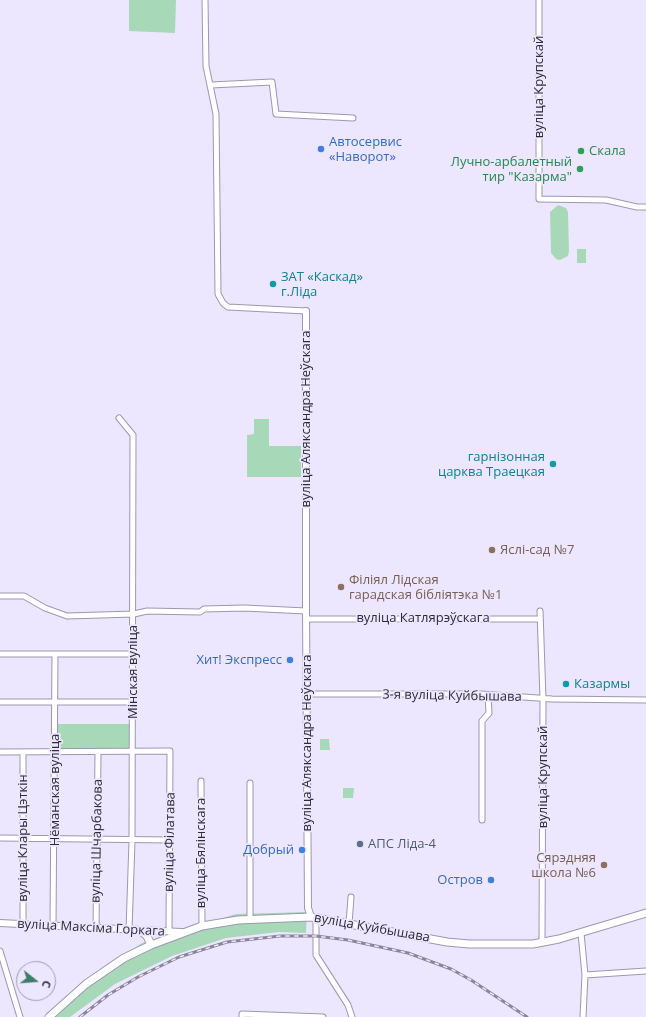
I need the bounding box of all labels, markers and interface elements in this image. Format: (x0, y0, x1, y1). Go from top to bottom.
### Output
street label: вуліца Крупскай (531, 36, 547, 138)
place label: Автосервис «Наворот» (329, 134, 402, 165)
place label: Скала (589, 143, 626, 159)
marker: Автосервис «Наворот» (316, 144, 326, 154)
marker: Скала (576, 146, 586, 156)
place label: Лучно-арбалетный тир "Казарма" (451, 154, 572, 185)
marker: Лучно-арбалетный тир "Казарма" (575, 164, 585, 174)
place label: ЗАТ «Каскад» г.Ліда (281, 269, 363, 300)
marker: ЗАТ «Каскад» г.Ліда (268, 279, 278, 289)
street label: вуліца Аляксандра Неўскага (298, 330, 314, 508)
place label: гарнізонная царква Траецкая (438, 449, 545, 480)
marker: гарнізонная царква Траецкая (548, 459, 558, 469)
place label: Яслі-сад №7 (500, 542, 574, 558)
marker: Яслі-сад №7 (487, 545, 497, 555)
place label: Філіял Лідская гарадская бібліятэка №1 (349, 572, 502, 603)
marker: Філіял Лідская гарадская бібліятэка №1 (336, 582, 346, 592)
street label: вуліца Катлярэўскага (356, 610, 490, 626)
street label: Мінская вуліца (125, 625, 141, 719)
place label: Хит! Экспресс (196, 652, 282, 668)
street label: вуліца Аляксандра Неўскага (299, 654, 315, 832)
marker: Хит! Экспресс (285, 655, 295, 665)
place label: Казармы (574, 676, 630, 692)
marker: Казармы (561, 679, 571, 689)
street label: 3-я вуліца Куйбышава (382, 687, 522, 705)
street label: вуліца Крупскай (535, 726, 551, 828)
street label: Нёманская вуліца (47, 734, 63, 846)
street label: вуліца Клары Цэткін (15, 774, 31, 902)
street label: вуліца Шчарбакова (88, 779, 106, 903)
street label: вуліца Філатава (161, 792, 179, 892)
street label: вуліца Бялінскага (193, 798, 209, 908)
place label: АПС Ліда-4 (368, 836, 436, 852)
marker: АПС Ліда-4 (355, 839, 365, 849)
place label: Добрый (243, 842, 294, 858)
marker: Добрый (297, 845, 307, 855)
place label: Сярэдняя школа №6 (531, 850, 596, 881)
marker: Сярэдняя школа №6 (599, 860, 609, 870)
place label: Остров (437, 872, 483, 888)
marker: Остров (486, 875, 496, 885)
street label: вуліца Куйбышава (313, 910, 431, 946)
street label: вуліца Максіма Горкага (17, 916, 165, 940)
north arrow (16, 961, 56, 1001)
text: С (39, 979, 55, 990)

